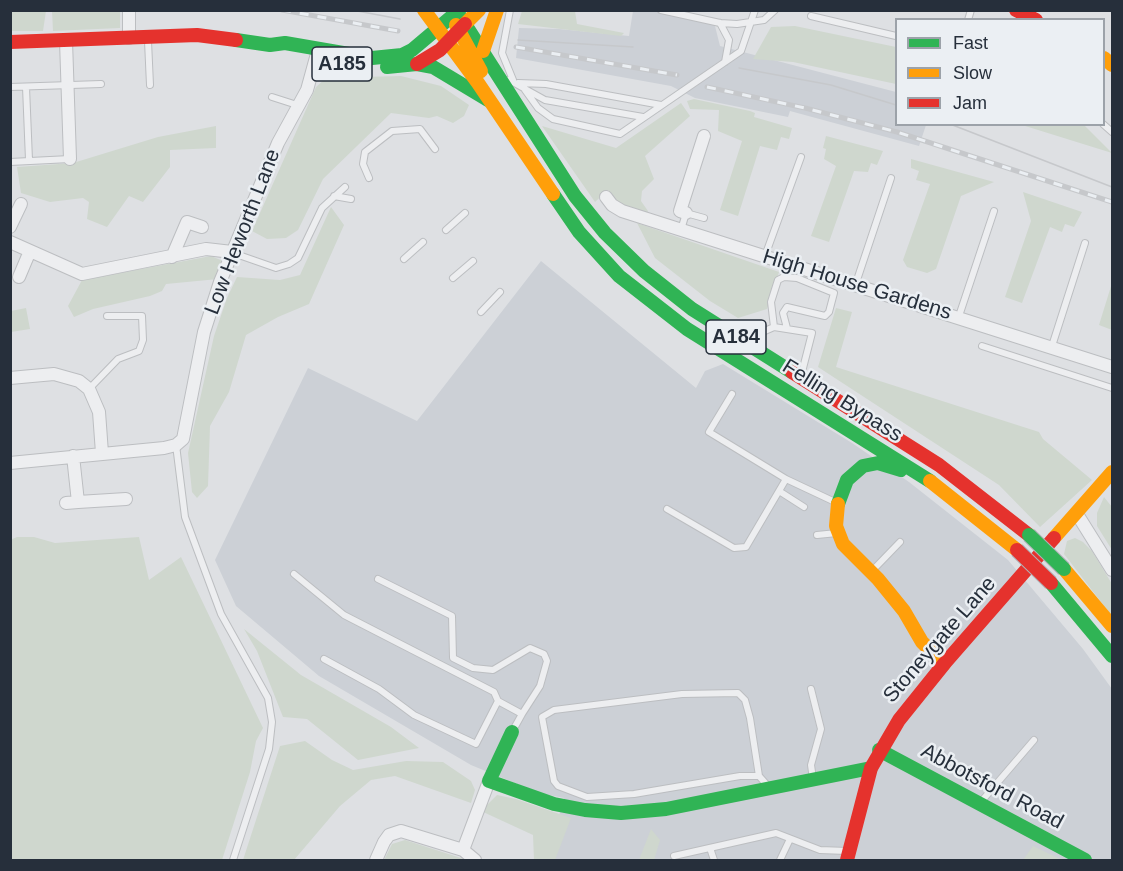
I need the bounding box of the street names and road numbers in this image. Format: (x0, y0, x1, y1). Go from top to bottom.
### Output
road number: A185 (312, 47, 372, 81)
street label: Low Heworth Lane (200, 146, 286, 318)
street label: High House Gardens (760, 244, 954, 326)
road number: A184 (706, 320, 766, 354)
street label: Felling Bypass (777, 354, 907, 448)
street label: Stoneygate Lane (878, 572, 1002, 708)
street label: Abbotsford Road (917, 739, 1067, 835)

